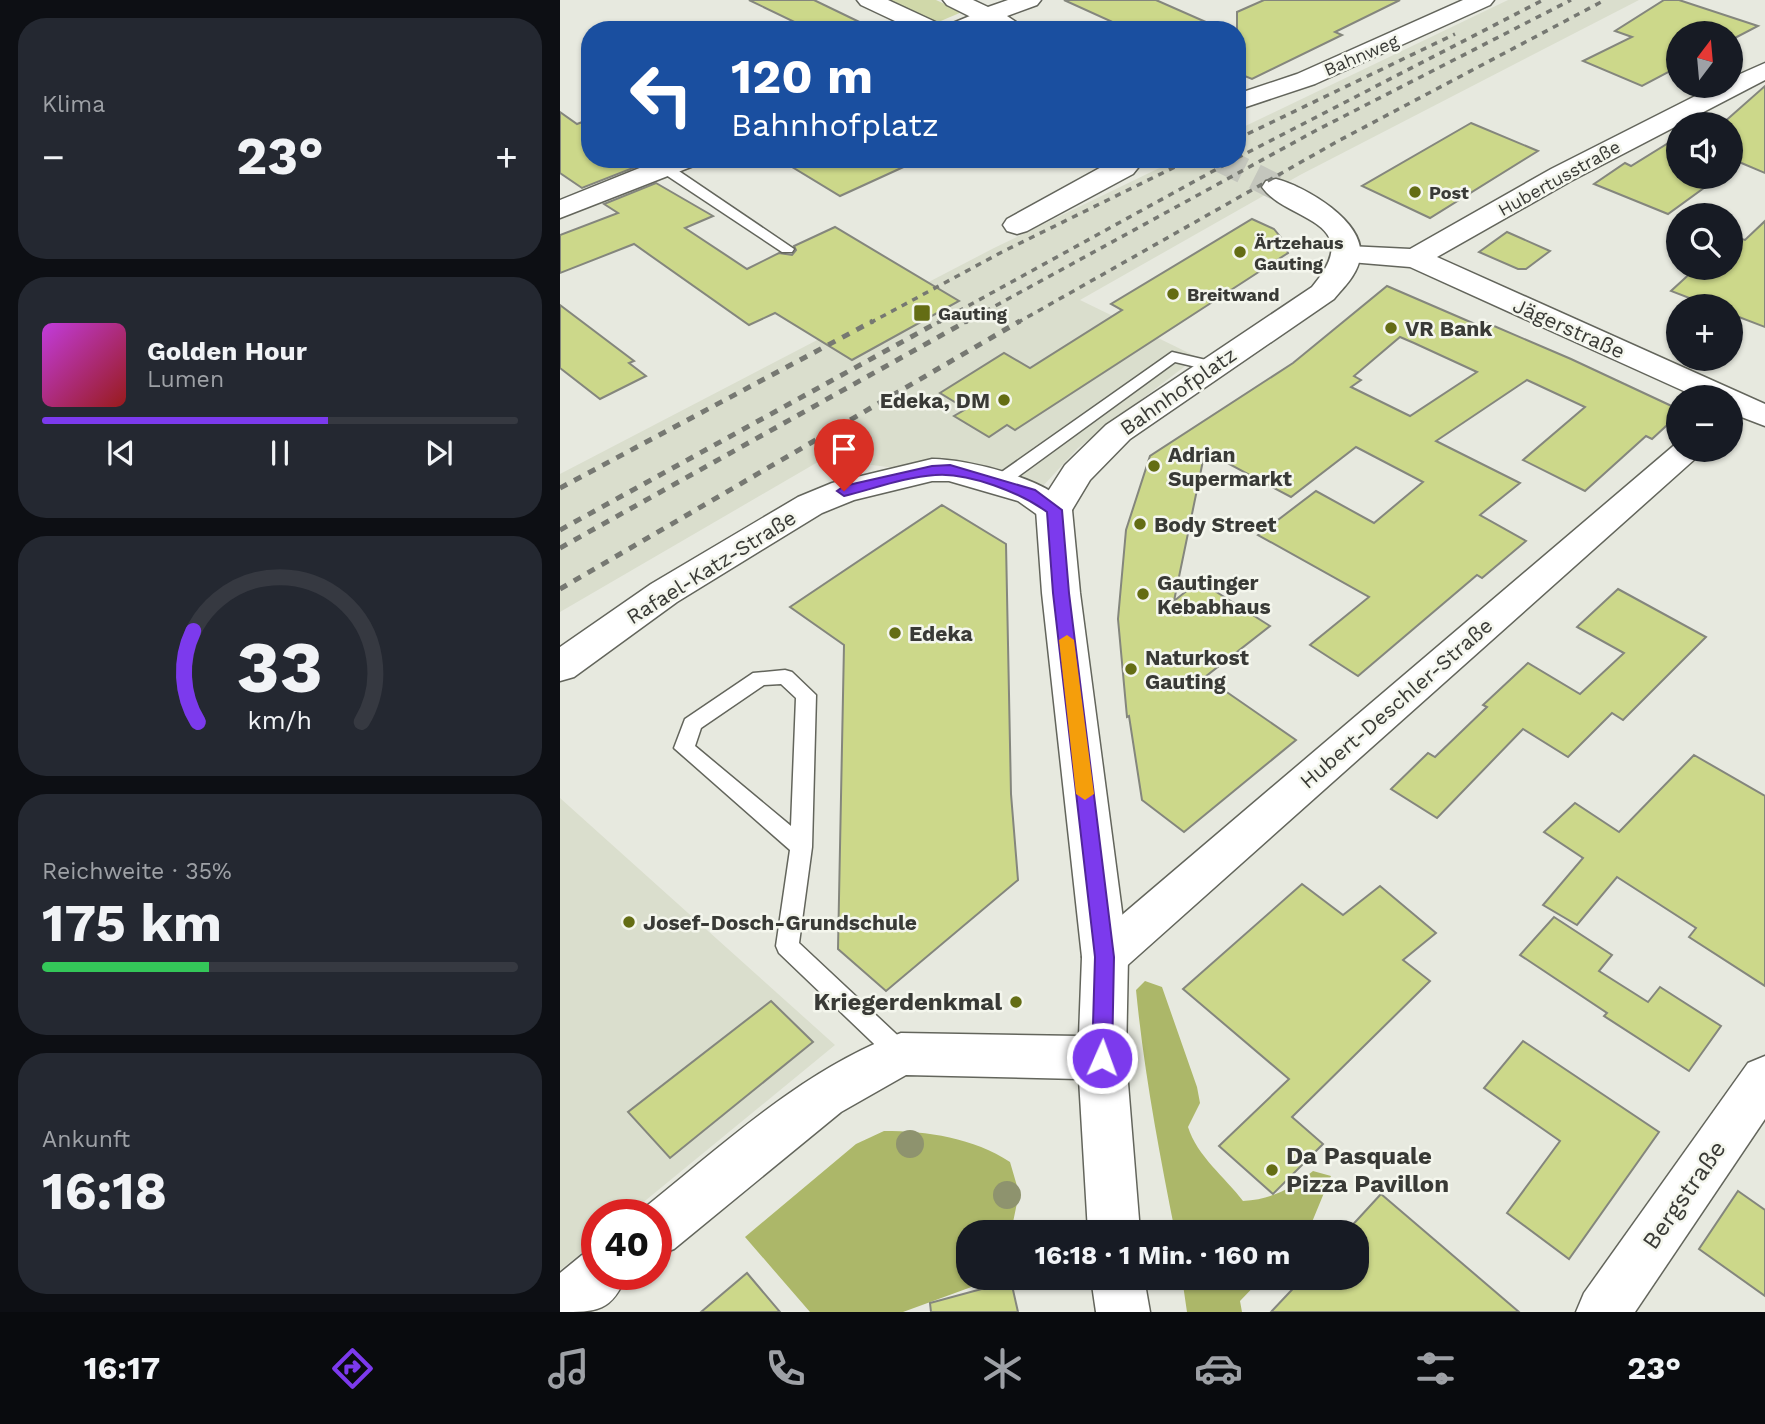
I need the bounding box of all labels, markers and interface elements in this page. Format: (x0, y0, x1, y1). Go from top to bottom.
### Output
north arrow (1666, 21, 1743, 98)
map controls (1666, 21, 1743, 462)
street label: Bahnweg (1321, 30, 1402, 80)
text: 120 m (731, 47, 873, 105)
icon: left (616, 49, 707, 140)
text: Klima (42, 91, 105, 118)
text: Bahnhofplatz (731, 106, 939, 144)
button: sound (1666, 112, 1743, 189)
text: 23° (236, 126, 324, 187)
text: − (42, 135, 65, 179)
text: + (495, 135, 518, 179)
street label: Hubertusstraße (1494, 136, 1624, 220)
place label: Post (1429, 182, 1469, 203)
marker: Post (1407, 184, 1423, 200)
button: search (1666, 203, 1743, 280)
place label: Ärtzehaus Gauting (1254, 232, 1344, 274)
marker: Ärtzehaus Gauting (1232, 244, 1248, 260)
place label: Breitwand (1187, 284, 1279, 305)
marker: Breitwand (1165, 286, 1181, 302)
street label: Jägerstraße (1509, 292, 1629, 364)
button: + (1666, 294, 1743, 371)
marker: Gauting (912, 303, 932, 323)
place label: Gauting (938, 303, 1008, 324)
place label: VR Bank (1405, 316, 1493, 341)
marker: VR Bank (1383, 320, 1399, 336)
text: Golden Hour (147, 336, 307, 366)
street label: Bahnhofplatz (1115, 342, 1241, 440)
text: Lumen (147, 366, 224, 393)
button: − (1666, 385, 1743, 462)
place label: Edeka, DM (880, 388, 990, 413)
marker: Edeka, DM (996, 392, 1012, 408)
pin (814, 419, 874, 491)
icon: arrive (825, 430, 863, 468)
icon: previous (102, 434, 140, 472)
icon: pause (261, 434, 299, 472)
icon: next (420, 434, 458, 472)
place label: Adrian Supermarkt (1168, 442, 1292, 491)
marker: Adrian Supermarkt (1146, 458, 1162, 474)
street label: Rafael-Katz-Straße (622, 505, 800, 629)
place label: Body Street (1154, 512, 1276, 537)
marker: Body Street (1132, 516, 1148, 532)
place label: Gautinger Kebabhaus (1157, 570, 1271, 619)
marker: Gautinger Kebabhaus (1135, 586, 1151, 602)
street label: Hubert-Deschler-Straße (1295, 613, 1497, 793)
place label: Edeka (909, 621, 973, 646)
text: 33 (237, 624, 323, 710)
marker: Edeka (887, 625, 903, 641)
place label: Naturkost Gauting (1145, 645, 1249, 694)
marker: Naturkost Gauting (1123, 661, 1139, 677)
text: km/h (248, 706, 312, 735)
text: Reichweite · 35% (42, 858, 232, 885)
text: 175 km (42, 893, 222, 954)
place label: Josef-Dosch-Grundschule (643, 910, 917, 935)
marker: Josef-Dosch-Grundschule (621, 914, 637, 930)
place label: Kriegerdenkmal (814, 988, 1002, 1016)
marker: Kriegerdenkmal (1008, 994, 1024, 1010)
position arrow (1065, 1021, 1139, 1095)
text: Ankunft (42, 1126, 130, 1153)
street label: Bergstraße (1636, 1135, 1732, 1255)
place label: Da Pasquale Pizza Pavillon (1286, 1142, 1449, 1198)
text: 16:18 (42, 1161, 167, 1222)
marker: Da Pasquale Pizza Pavillon (1264, 1162, 1280, 1178)
speed limit sign: 40 (581, 1199, 672, 1290)
text: 16:18 · 1 Min. · 160 m (1035, 1240, 1290, 1270)
icon: directions (328, 1344, 377, 1393)
icon: music (544, 1344, 593, 1393)
icon: phone (761, 1344, 810, 1393)
icon: climate (978, 1344, 1027, 1393)
icon: car (1194, 1344, 1243, 1393)
icon: filters (1411, 1344, 1460, 1393)
text: 16:17 (84, 1349, 160, 1387)
text: 23° (1627, 1349, 1681, 1387)

